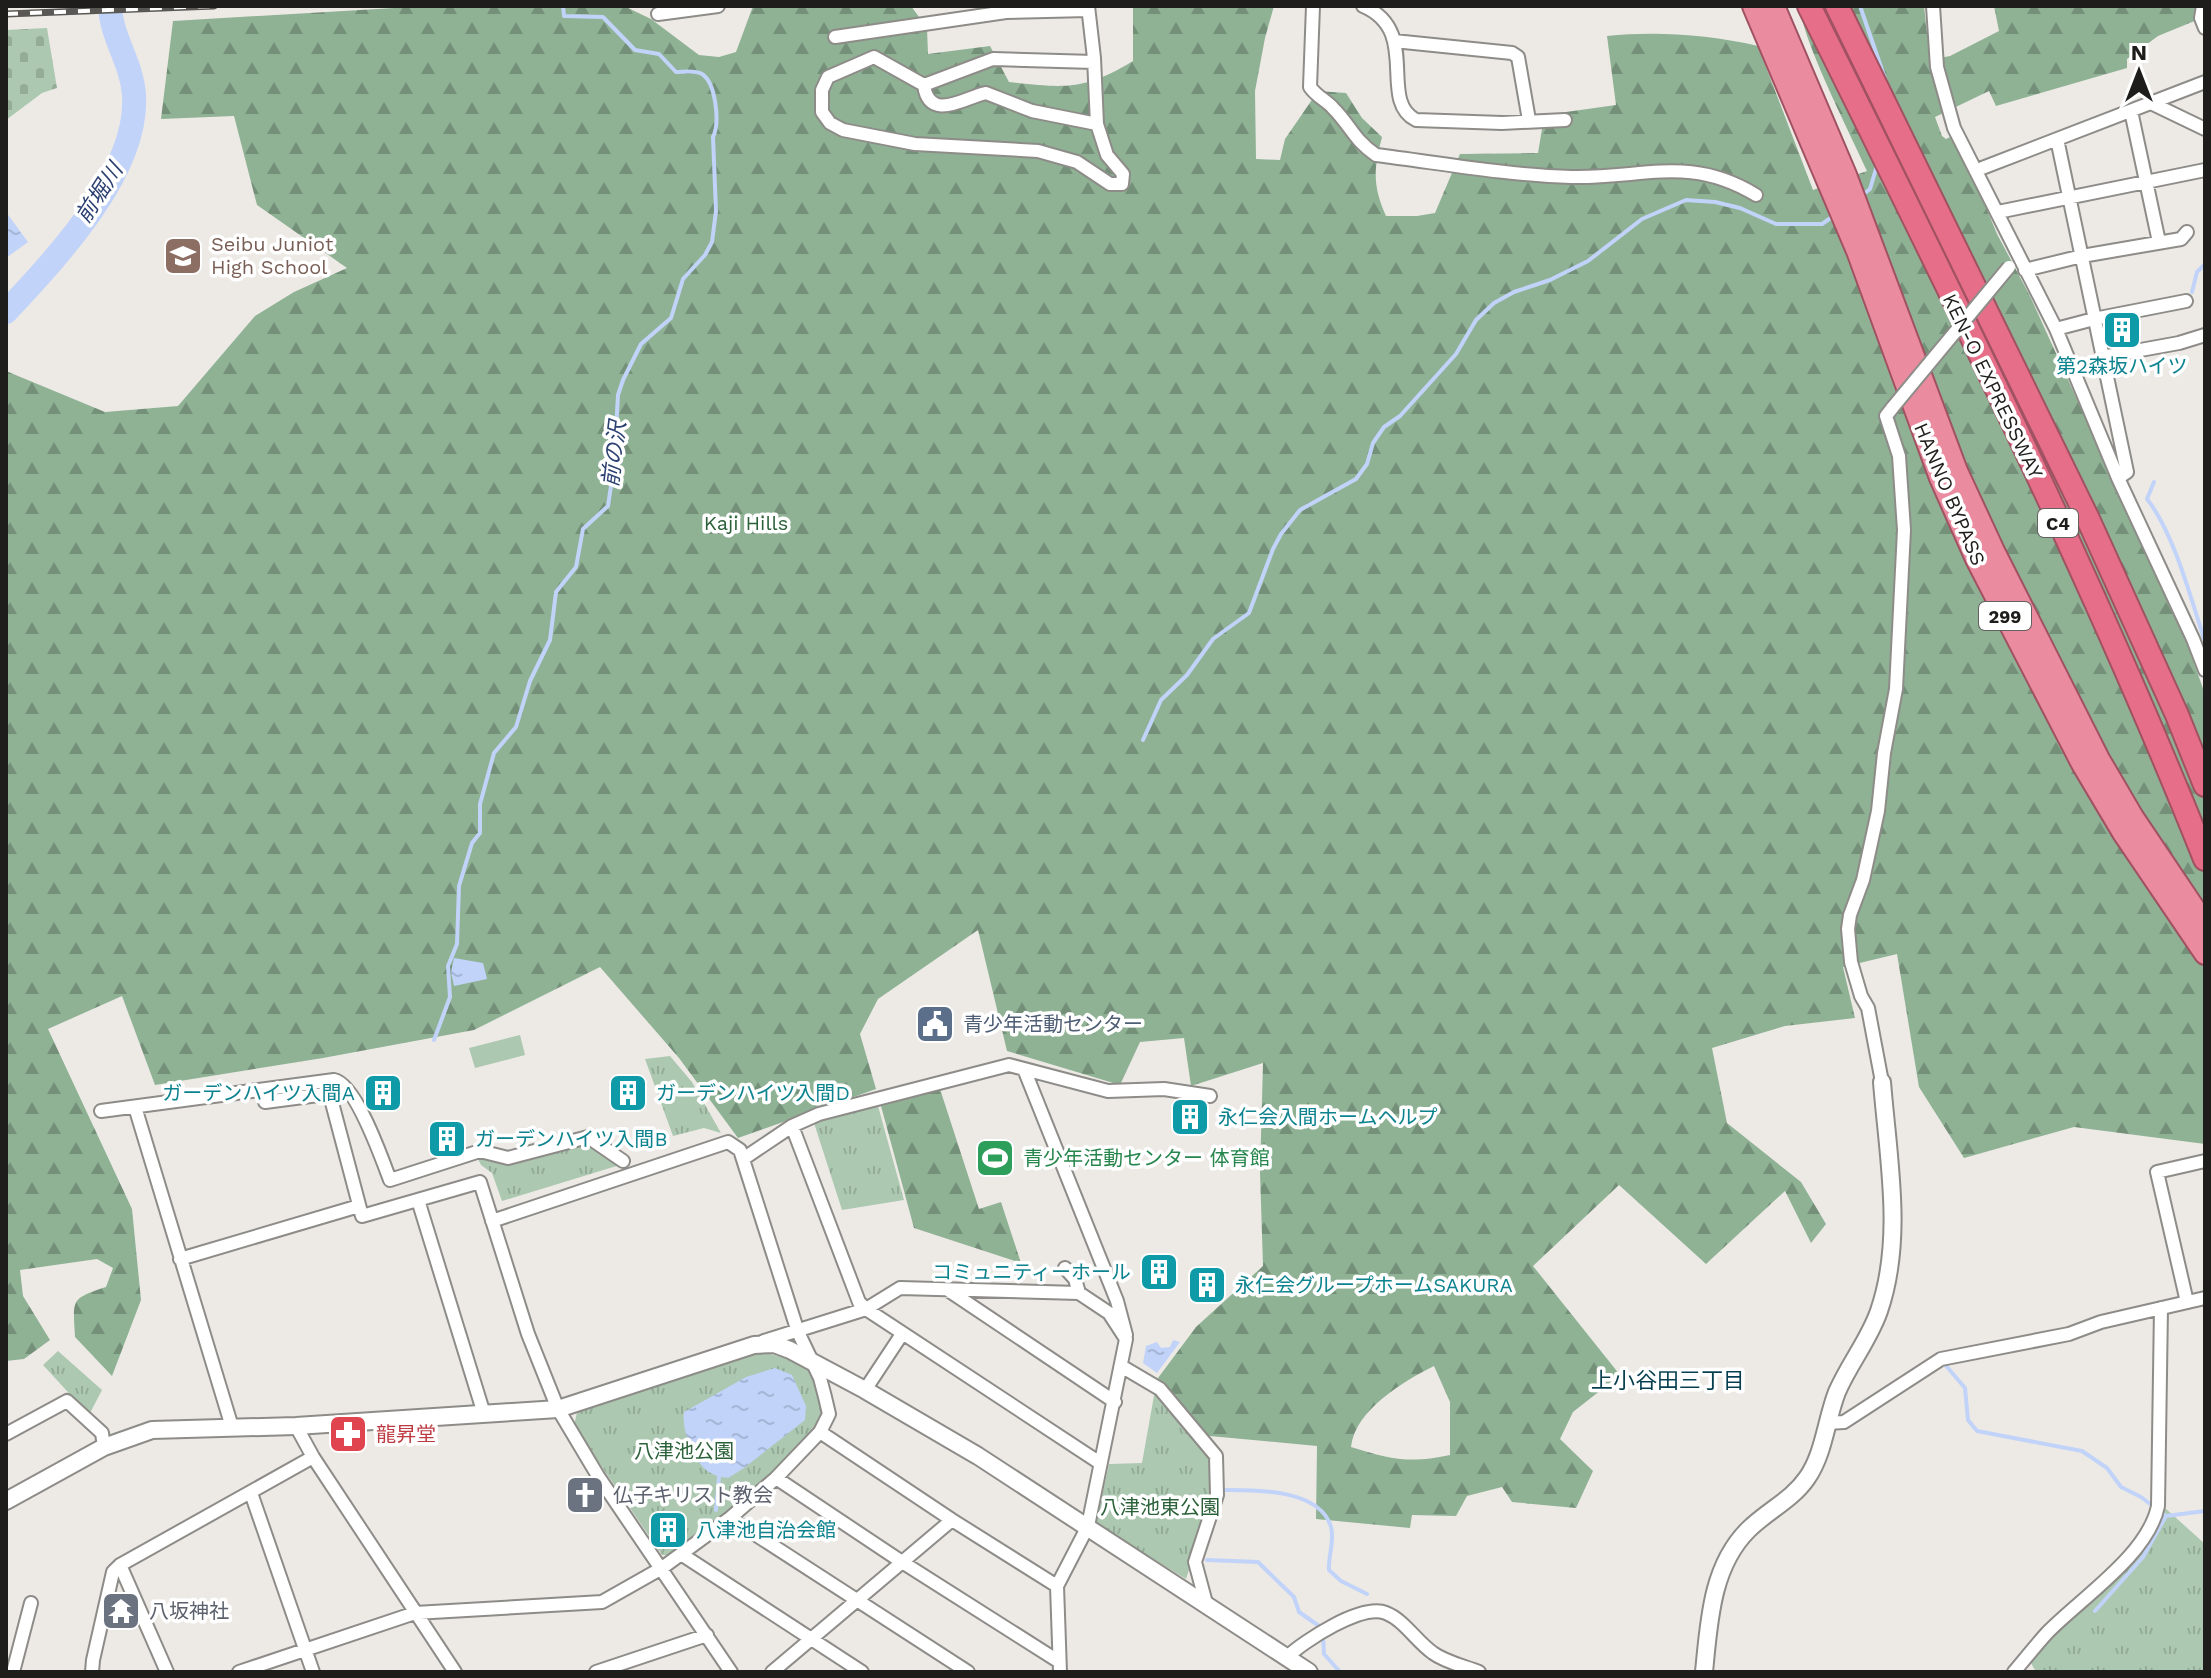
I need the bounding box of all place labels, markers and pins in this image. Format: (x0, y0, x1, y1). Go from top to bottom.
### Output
place label: Seibu Juniot High School (211, 232, 334, 279)
school or university icon: Seibu Juniot High School (162, 235, 204, 277)
building icon: 第2森坂ハイツ (2101, 309, 2143, 351)
place label: 第2森坂ハイツ (2056, 354, 2188, 378)
public building icon: 青少年活動センター (914, 1003, 956, 1045)
place label: 青少年活動センター (963, 1012, 1143, 1036)
building icon: ガーデンハイツ入間A (362, 1072, 404, 1114)
building icon: ガーデンハイツ入間D (607, 1072, 649, 1114)
place label: ガーデンハイツ入間A (162, 1081, 355, 1105)
place label: ガーデンハイツ入間D (656, 1081, 850, 1105)
building icon: 永仁会入間ホームヘルプ (1169, 1096, 1211, 1138)
place label: 永仁会入間ホームヘルプ (1218, 1105, 1437, 1129)
building icon: ガーデンハイツ入間B (426, 1118, 468, 1160)
place label: ガーデンハイツ入間B (475, 1127, 668, 1151)
sports icon: 青少年活動センター 体育館 (974, 1137, 1016, 1179)
place label: 青少年活動センター 体育館 (1023, 1146, 1270, 1170)
building icon: コミュニティーホール (1138, 1251, 1180, 1293)
place label: コミュニティーホール (932, 1260, 1131, 1284)
building icon: 永仁会グループホームSAKURA (1186, 1264, 1228, 1306)
place label: 永仁会グループホームSAKURA (1235, 1273, 1513, 1297)
pharmacy icon: 龍昇堂 (327, 1413, 369, 1455)
place label: 龍昇堂 (376, 1422, 436, 1446)
church icon: 仏子キリスト教会 (564, 1474, 606, 1516)
place label: 仏子キリスト教会 (613, 1483, 773, 1507)
building icon: 八津池自治会館 (647, 1509, 689, 1551)
place label: 八津池自治会館 (696, 1518, 836, 1542)
temple icon: 八坂神社 (100, 1590, 142, 1632)
place label: 八坂神社 (149, 1599, 229, 1623)

